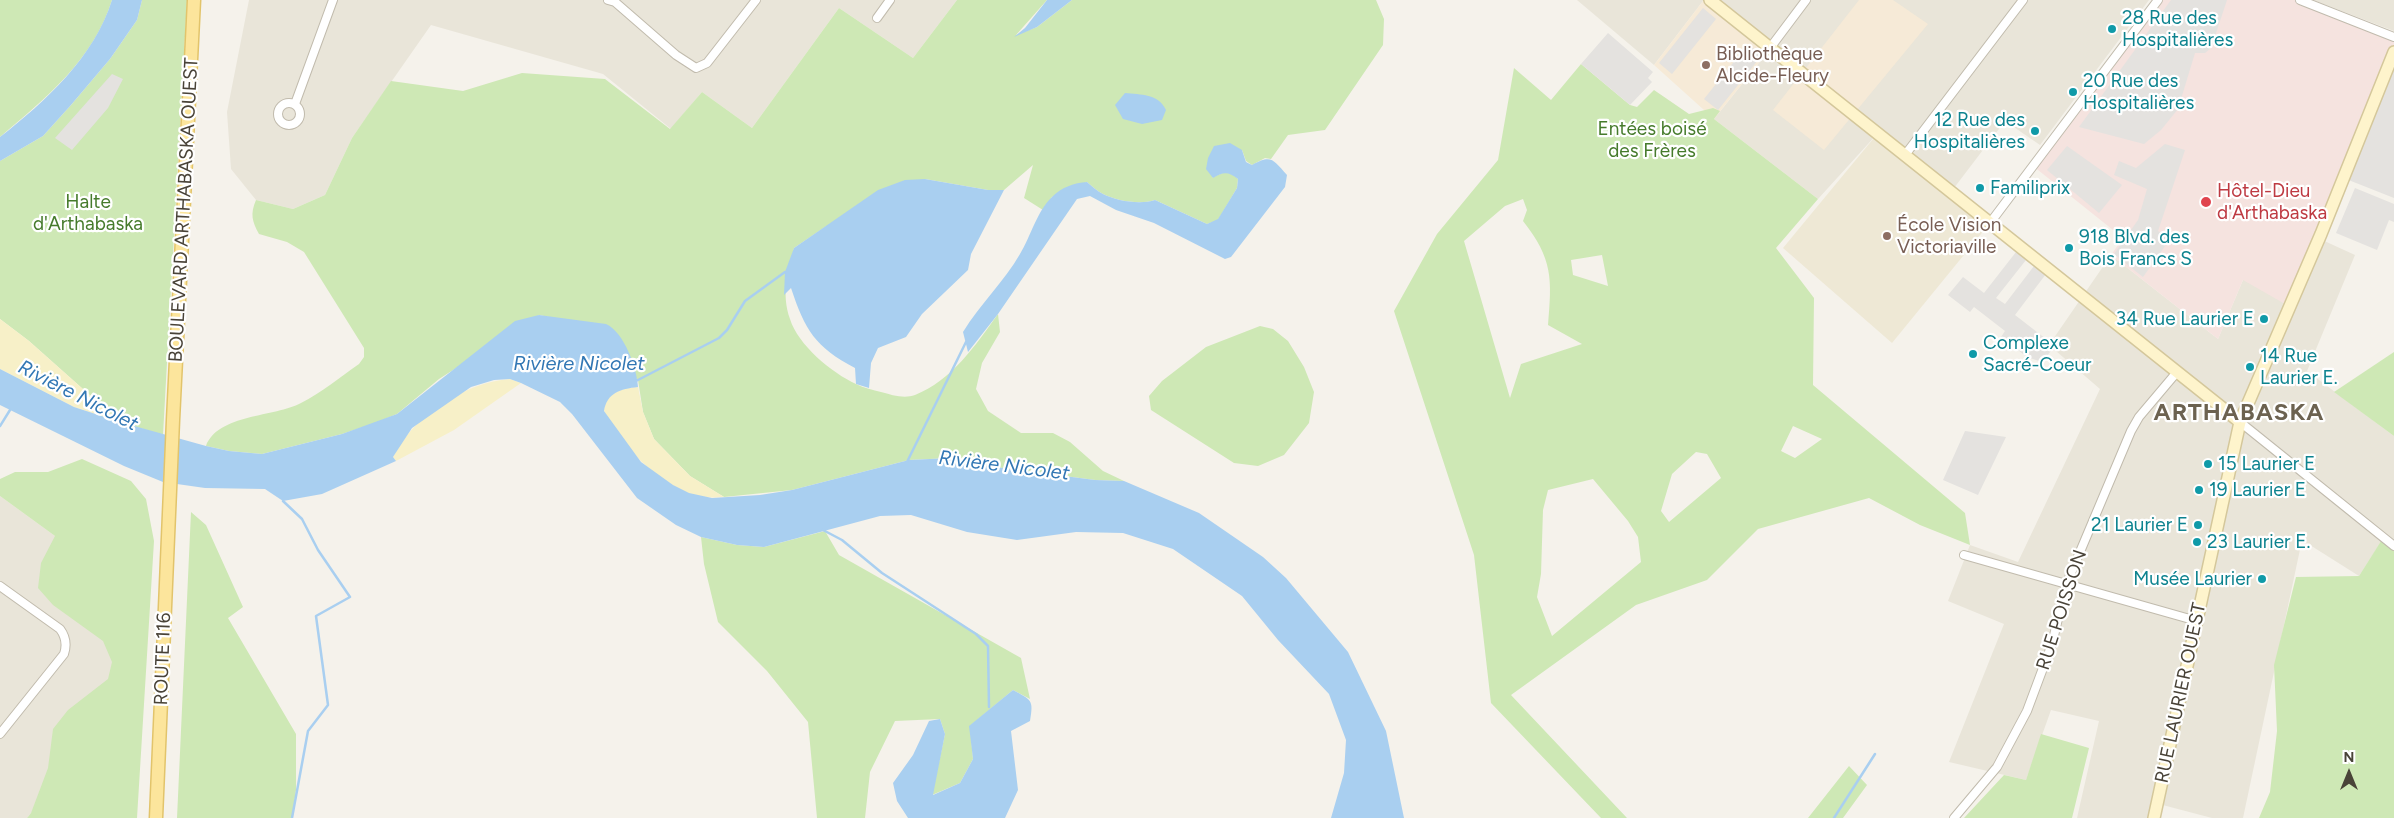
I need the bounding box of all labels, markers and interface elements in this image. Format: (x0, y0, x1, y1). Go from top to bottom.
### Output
place label: 28 Rue des Hospitalières (2122, 7, 2233, 51)
marker: 28 Rue des Hospitalières (2106, 23, 2118, 35)
place label: Bibliothèque Alcide-Fleury (1716, 43, 1829, 87)
street label: BOULEVARD ARTHABASKA OUEST (165, 57, 203, 363)
marker: Bibliothèque Alcide-Fleury (1700, 59, 1712, 71)
place label: 20 Rue des Hospitalières (2083, 70, 2194, 114)
marker: 20 Rue des Hospitalières (2067, 86, 2079, 98)
place label: 12 Rue des Hospitalières (1914, 109, 2025, 153)
park label: Entées boisé des Frères (1597, 118, 1707, 162)
marker: 12 Rue des Hospitalières (2029, 125, 2041, 137)
place label: Familiprix (1990, 177, 2070, 199)
place label: Hôtel-Dieu d'Arthabaska (2217, 180, 2327, 224)
marker: Familiprix (1974, 182, 1986, 194)
park label: Halte d'Arthabaska (33, 191, 143, 235)
marker: Hôtel-Dieu d'Arthabaska (2199, 195, 2213, 209)
place label: École Vision Victoriaville (1897, 214, 2001, 258)
place label: 918 Blvd. des Bois Francs S (2079, 226, 2192, 270)
marker: École Vision Victoriaville (1881, 230, 1893, 242)
marker: 918 Blvd. des Bois Francs S (2063, 242, 2075, 254)
place label: 34 Rue Laurier E (2116, 308, 2254, 330)
marker: 34 Rue Laurier E (2258, 313, 2270, 325)
place label: Complexe Sacré-Coeur (1983, 332, 2091, 376)
place label: 14 Rue Laurier E. (2260, 345, 2338, 389)
marker: Complexe Sacré-Coeur (1967, 348, 1979, 360)
water label: Rivière Nicolet (513, 352, 645, 376)
water label: Rivière Nicolet (14, 355, 142, 437)
marker: 14 Rue Laurier E. (2244, 361, 2256, 373)
district label: ARTHABASKA (2152, 399, 2326, 427)
water label: Rivière Nicolet (937, 446, 1071, 486)
place label: 15 Laurier E (2218, 453, 2315, 475)
marker: 15 Laurier E (2202, 458, 2214, 470)
place label: 19 Laurier E (2209, 479, 2306, 501)
marker: 19 Laurier E (2193, 484, 2205, 496)
place label: 21 Laurier E (2091, 514, 2188, 536)
marker: 21 Laurier E (2192, 519, 2204, 531)
place label: 23 Laurier E. (2207, 531, 2310, 553)
marker: 23 Laurier E. (2191, 536, 2203, 548)
street label: RUE POISSON (2032, 547, 2092, 673)
place label: Musée Laurier (2133, 568, 2252, 590)
marker: Musée Laurier (2256, 573, 2268, 585)
street label: RUE LAURIER OUEST (2151, 601, 2211, 785)
street label: ROUTE 116 (150, 612, 176, 706)
north arrow (2324, 748, 2374, 798)
text: N (2344, 749, 2354, 766)

